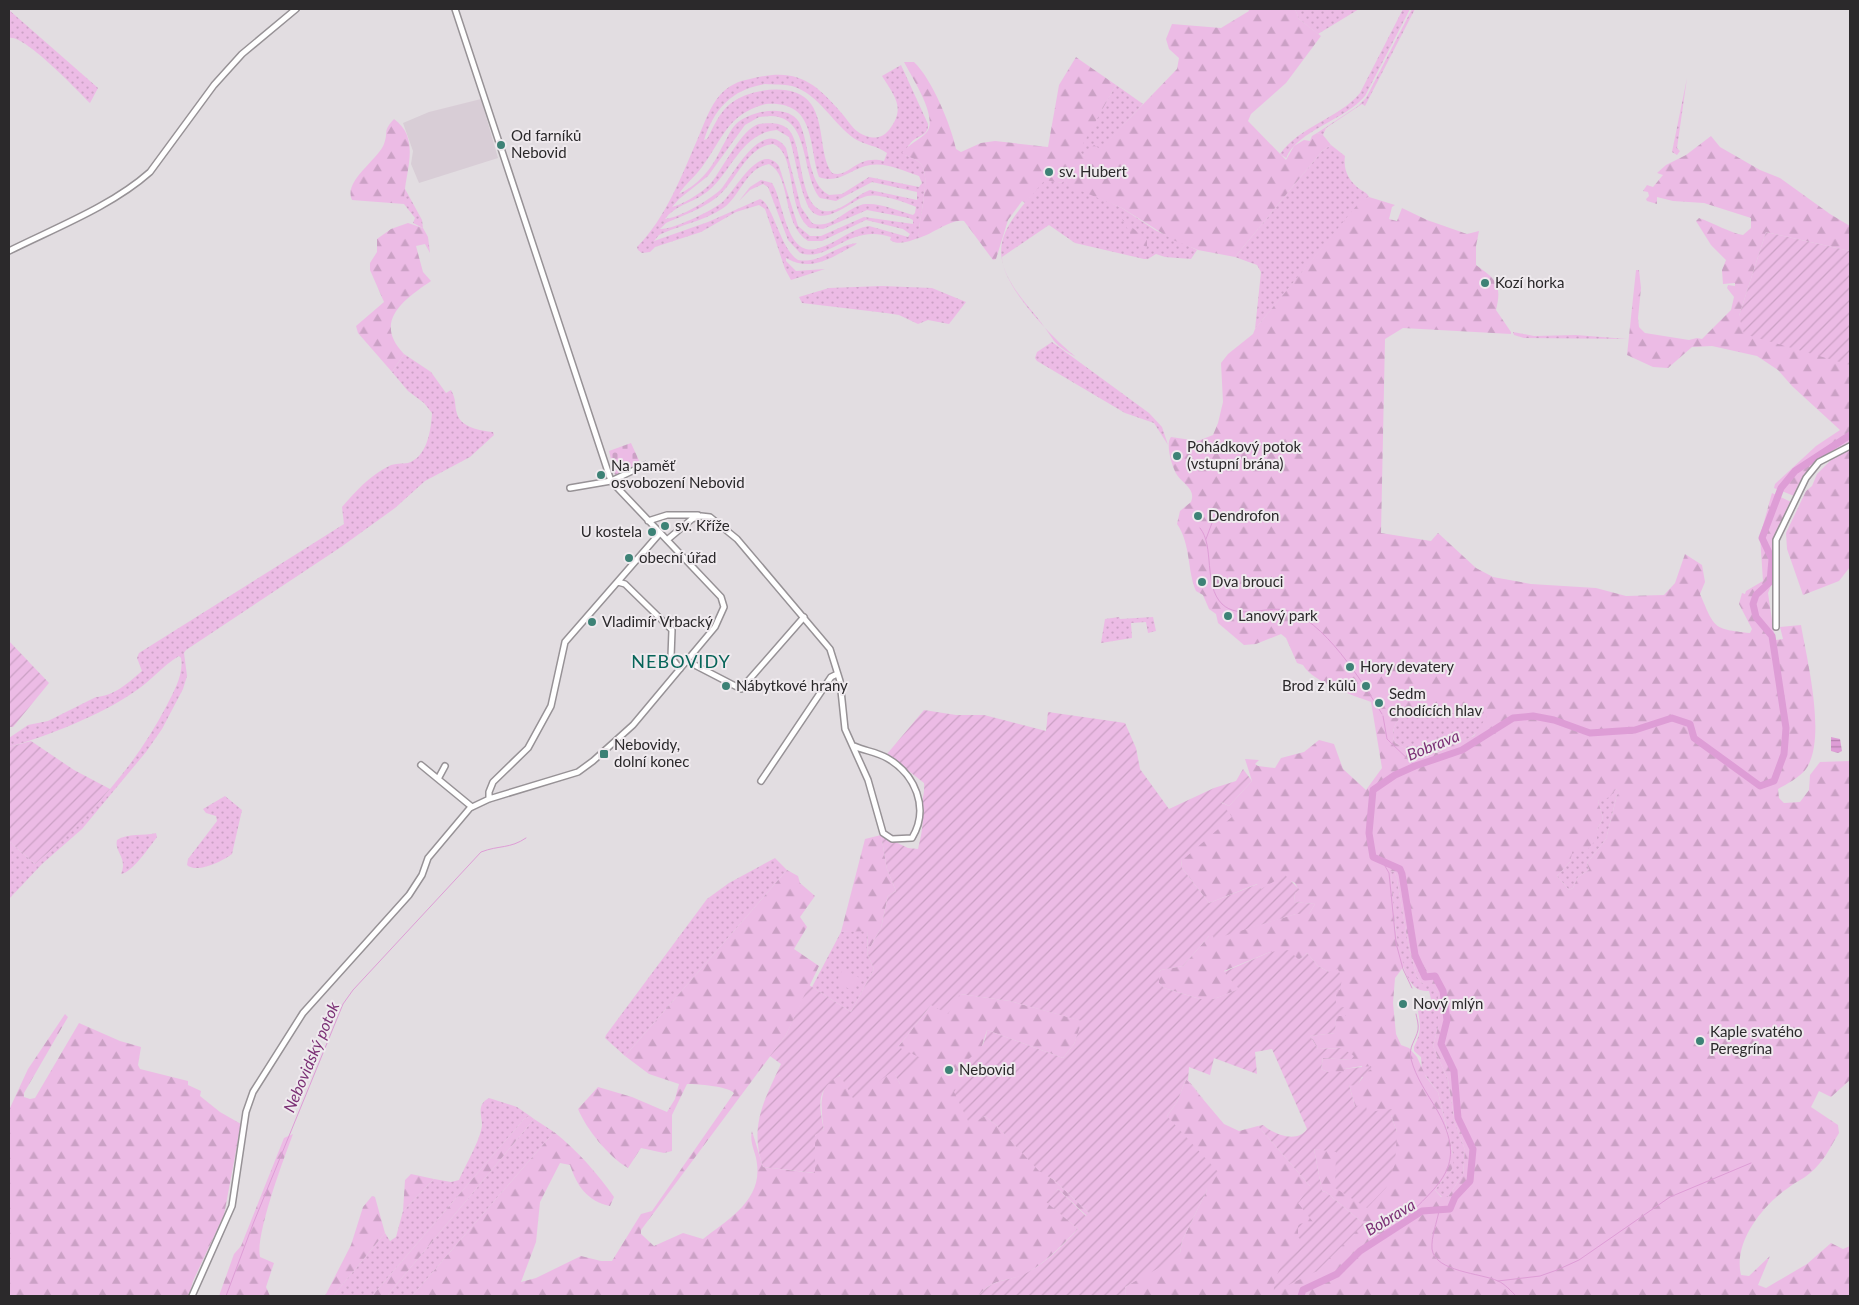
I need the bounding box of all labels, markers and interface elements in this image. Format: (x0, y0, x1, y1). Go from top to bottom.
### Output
place label: Od farníků Nebovid (511, 126, 582, 161)
marker: Od farníků Nebovid (495, 139, 507, 151)
place label: sv. Hubert (1059, 162, 1127, 180)
marker: sv. Hubert (1043, 166, 1055, 178)
place label: Kozí horka (1495, 273, 1564, 291)
marker: Kozí horka (1479, 277, 1491, 289)
place label: Pohádkový potok (vstupní brána) (1187, 437, 1301, 472)
marker: Pohádkový potok (vstupní brána) (1171, 450, 1183, 462)
place label: Na paměť osvobození Nebovid (611, 456, 745, 491)
marker: Na paměť osvobození Nebovid (595, 469, 607, 481)
place label: Dendrofon (1208, 506, 1279, 524)
marker: Dendrofon (1192, 510, 1204, 522)
place label: sv. Kříže (675, 516, 730, 534)
marker: sv. Kříže (659, 520, 671, 532)
place label: U kostela (581, 522, 642, 540)
marker: U kostela (646, 526, 658, 538)
place label: obecní úřad (639, 548, 716, 566)
marker: obecní úřad (623, 552, 635, 564)
place label: Dva brouci (1212, 572, 1283, 590)
marker: Dva brouci (1196, 576, 1208, 588)
place label: Lanový park (1238, 606, 1318, 624)
marker: Lanový park (1222, 610, 1234, 622)
place label: Vladimír Vrbacký (602, 612, 713, 630)
marker: Vladimír Vrbacký (586, 616, 598, 628)
district label: NEBOVIDY (631, 650, 731, 672)
place label: Hory devatery (1360, 657, 1454, 675)
marker: Hory devatery (1344, 661, 1356, 673)
place label: Nábytkové hrany (736, 676, 848, 694)
place label: Brod z kůlů (1282, 676, 1356, 694)
marker: Nábytkové hrany (720, 680, 732, 692)
marker: Brod z kůlů (1360, 680, 1372, 692)
place label: Sedm chodících hlav (1389, 684, 1482, 719)
marker: Sedm chodících hlav (1373, 697, 1385, 709)
water label: Bobrava (1404, 725, 1462, 764)
place label: Nebovidy, dolní konec (614, 735, 689, 770)
marker: Nebovidy, dolní konec (598, 748, 610, 760)
place label: Nový mlýn (1413, 994, 1483, 1012)
water label: Nebovidský potok (279, 998, 343, 1115)
marker: Nový mlýn (1397, 998, 1409, 1010)
place label: Kaple svatého Peregrína (1710, 1022, 1803, 1057)
marker: Kaple svatého Peregrína (1694, 1035, 1706, 1047)
place label: Nebovid (959, 1060, 1015, 1078)
marker: Nebovid (943, 1064, 955, 1076)
water label: Bobrava (1361, 1194, 1418, 1239)

